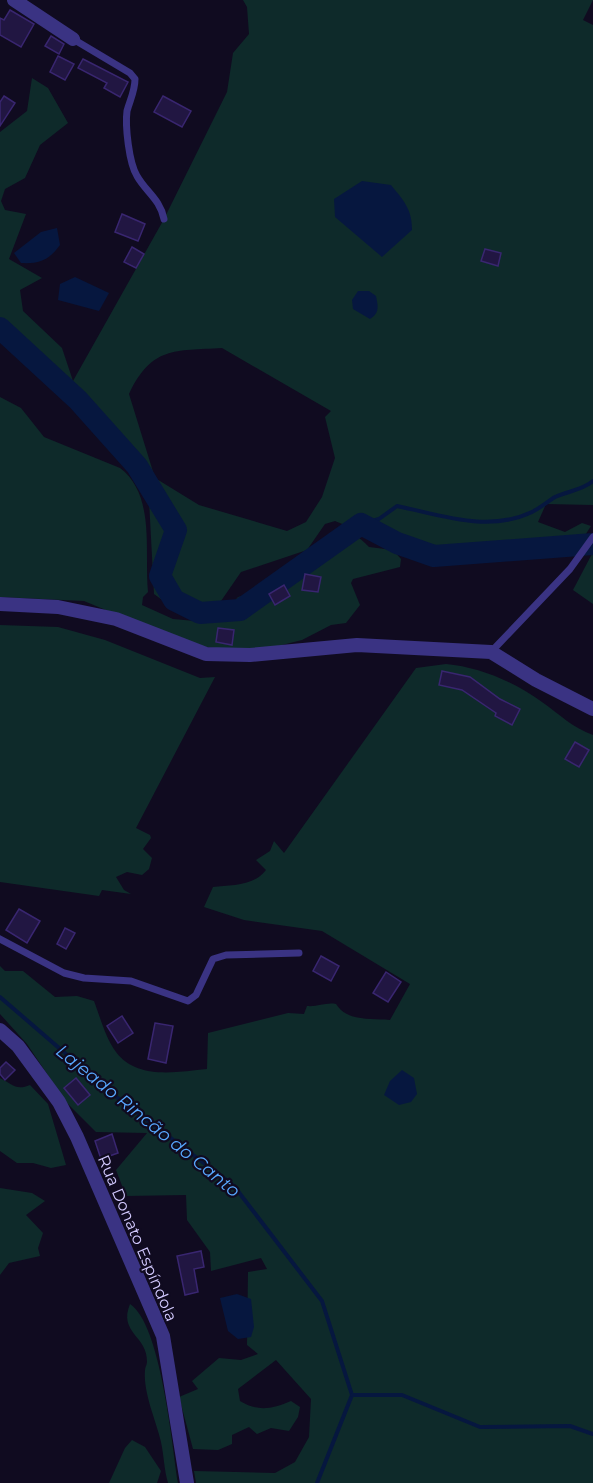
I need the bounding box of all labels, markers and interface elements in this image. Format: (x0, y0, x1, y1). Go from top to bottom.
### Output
water label: Lajeado Rincão do Canto (52, 1040, 244, 1202)
street label: Rua Donato Espíndola (94, 1152, 181, 1324)

